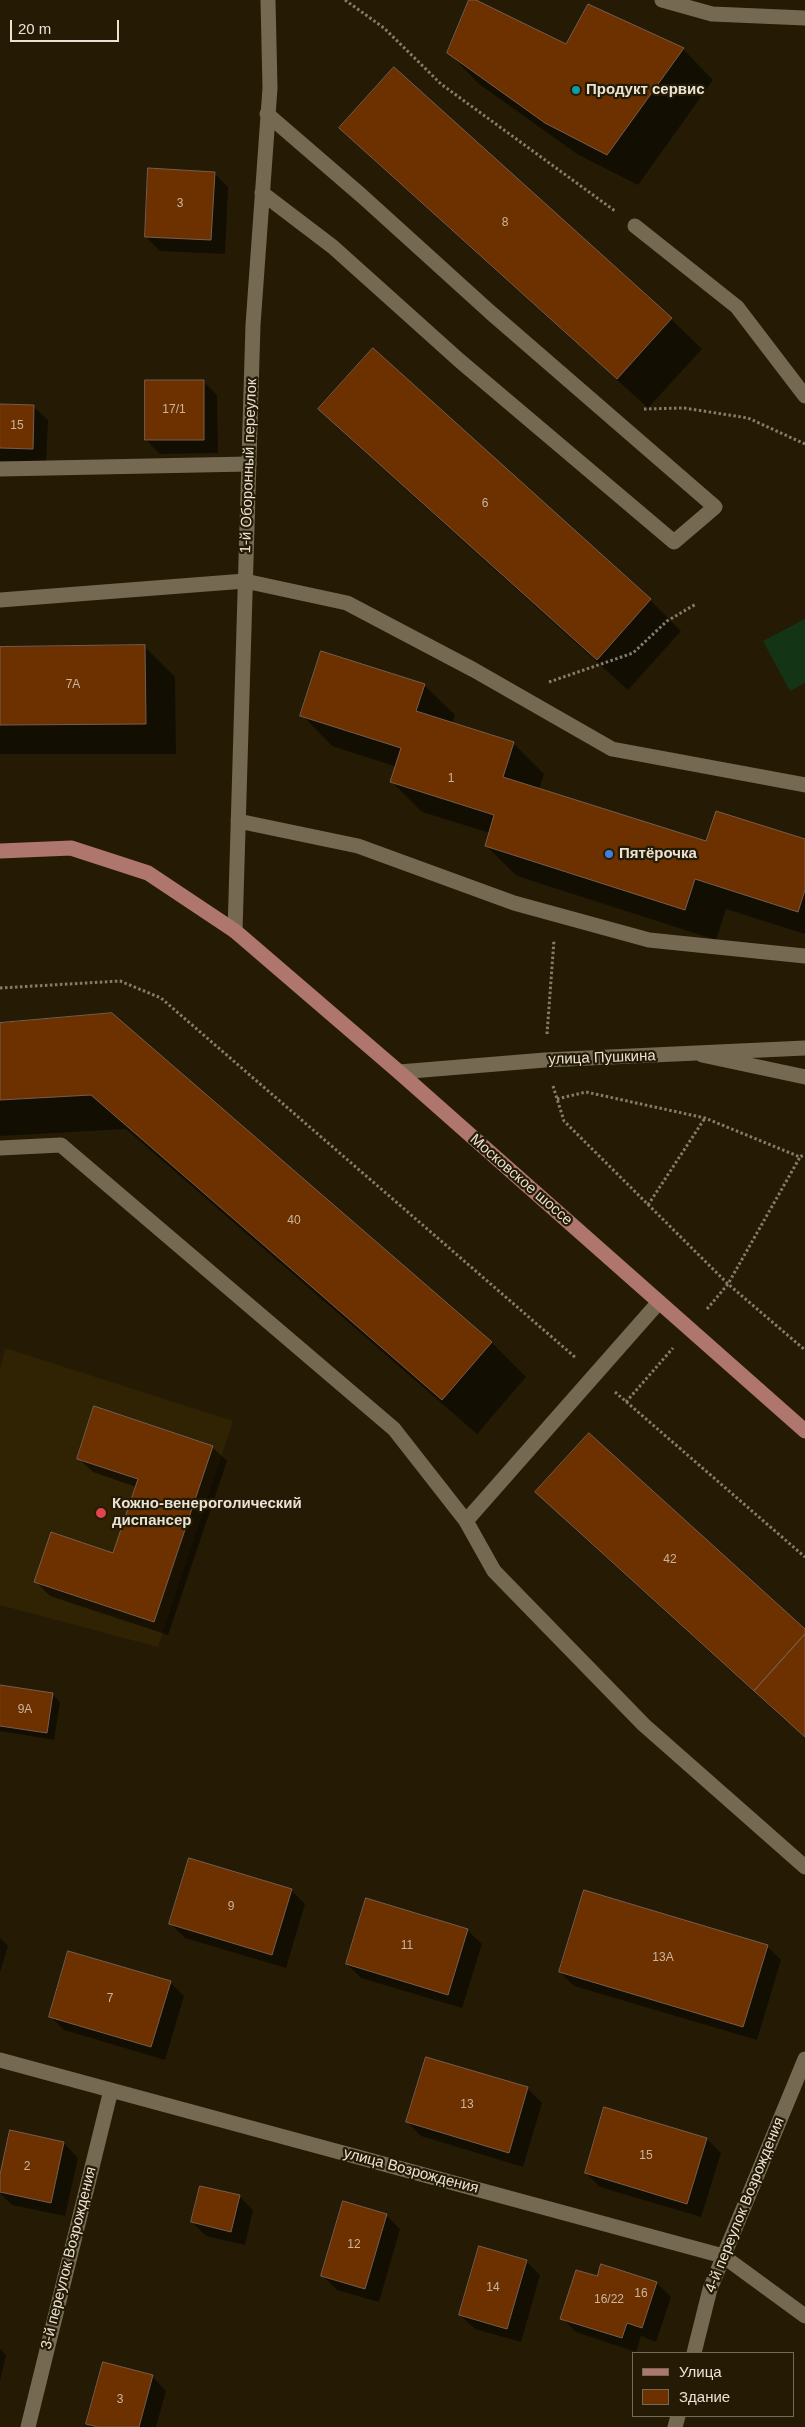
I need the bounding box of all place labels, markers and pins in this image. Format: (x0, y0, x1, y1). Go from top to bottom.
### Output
place label: Продукт сервис (586, 81, 705, 99)
marker: Продукт сервис (570, 84, 582, 96)
place label: Пятёрочка (619, 845, 697, 863)
marker: Пятёрочка (603, 848, 615, 860)
place label: Кожно-венероголический диспансер (112, 1495, 302, 1530)
marker: Кожно-венероголический диспансер (94, 1506, 108, 1520)

